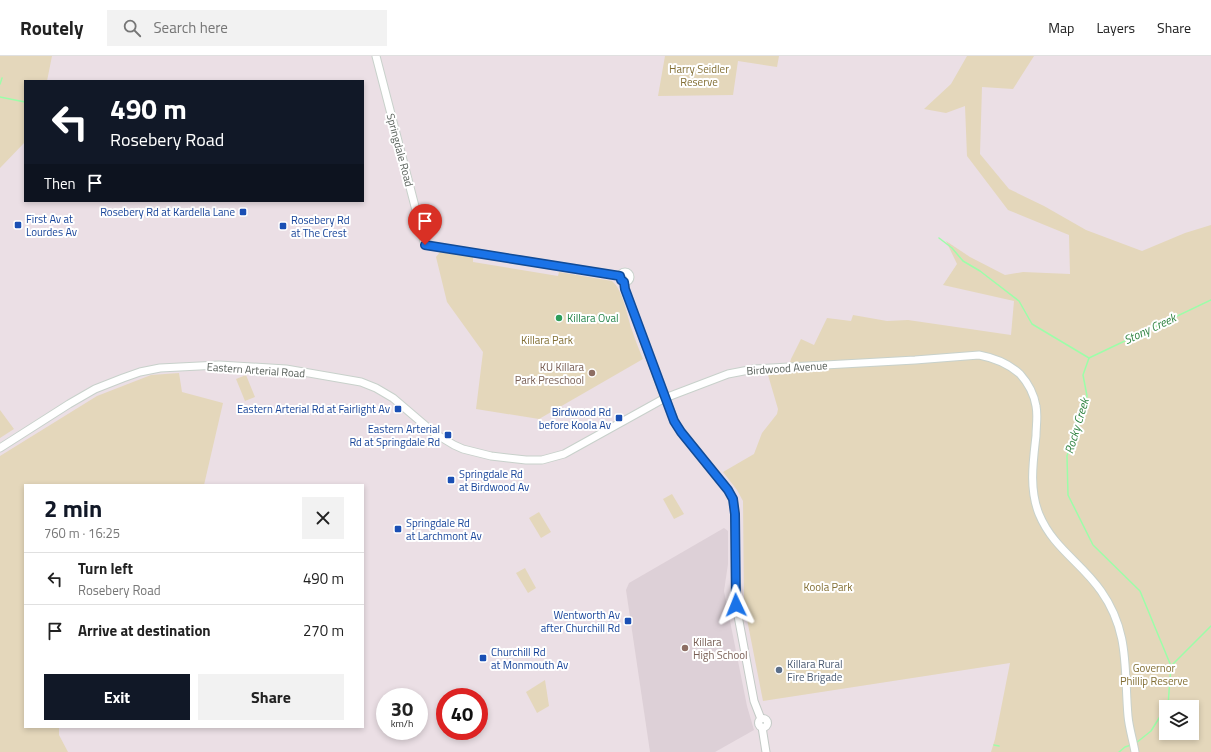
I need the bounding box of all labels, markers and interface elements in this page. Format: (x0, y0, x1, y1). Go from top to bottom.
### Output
search box (107, 10, 387, 46)
text: Routely (20, 13, 83, 42)
text: Search here (153, 16, 228, 39)
icon: search (121, 17, 143, 39)
text: Map (1048, 17, 1074, 38)
text: Layers (1096, 17, 1135, 38)
text: Share (1157, 17, 1191, 38)
park label: Harry Seidler Reserve (669, 61, 729, 90)
text: 490 m (110, 87, 187, 130)
icon: left (44, 96, 96, 148)
street label: Springdale Road (383, 112, 418, 189)
text: Rosebery Road (110, 126, 224, 153)
text: Then (44, 172, 76, 195)
icon: arrive (84, 172, 106, 194)
place label: Rosebery Rd at Kardella Lane (100, 204, 235, 220)
pin (408, 204, 442, 245)
marker: Rosebery Rd at Kardella Lane (238, 207, 248, 217)
icon: arrive (414, 210, 436, 232)
place label: First Av at Lourdes Av (26, 211, 78, 240)
place label: Rosebery Rd at The Crest (291, 212, 350, 241)
marker: First Av at Lourdes Av (13, 220, 23, 230)
marker: Rosebery Rd at The Crest (278, 221, 288, 231)
water label: Stony Creek (1120, 307, 1181, 349)
place label: Killara Oval (567, 310, 619, 326)
marker: Killara Oval (554, 313, 564, 323)
park label: Killara Park (521, 332, 574, 348)
street label: Birdwood Avenue (746, 357, 829, 379)
street label: Eastern Arterial Road (206, 359, 306, 381)
place label: KU Killara Park Preschool (515, 359, 584, 388)
marker: KU Killara Park Preschool (587, 368, 597, 378)
water label: Rocky Creek (1059, 394, 1094, 456)
place label: Eastern Arterial Rd at Fairlight Av (237, 401, 391, 417)
marker: Eastern Arterial Rd at Fairlight Av (393, 404, 403, 414)
place label: Birdwood Rd before Koola Av (539, 404, 612, 433)
marker: Birdwood Rd before Koola Av (614, 413, 624, 423)
place label: Eastern Arterial Rd at Springdale Rd (349, 421, 440, 450)
marker: Eastern Arterial Rd at Springdale Rd (443, 430, 453, 440)
place label: Springdale Rd at Birdwood Av (459, 466, 530, 495)
marker: Springdale Rd at Birdwood Av (446, 475, 456, 485)
text: 2 min (44, 490, 102, 526)
button: close (302, 497, 344, 539)
place label: Springdale Rd at Larchmont Av (406, 515, 482, 544)
text: 760 m · 16:25 (44, 523, 120, 543)
marker: Springdale Rd at Larchmont Av (393, 524, 403, 534)
text: Turn left (78, 557, 133, 580)
text: 490 m (303, 567, 344, 590)
icon: left (44, 568, 66, 590)
park label: Koola Park (803, 579, 853, 595)
text: Rosebery Road (78, 580, 161, 600)
position arrow (715, 584, 757, 626)
place label: Wentworth Av after Churchill Rd (541, 607, 621, 636)
marker: Wentworth Av after Churchill Rd (623, 616, 633, 626)
text: Arrive at destination (78, 619, 211, 642)
text: 270 m (303, 619, 344, 642)
icon: arrive (44, 620, 66, 642)
place label: Killara High School (693, 634, 748, 663)
marker: Killara High School (680, 643, 690, 653)
place label: Churchill Rd at Monmouth Av (491, 644, 569, 673)
marker: Churchill Rd at Monmouth Av (478, 653, 488, 663)
place label: Killara Rural Fire Brigade (787, 656, 843, 685)
park label: Governor Phillip Reserve (1120, 660, 1188, 689)
marker: Killara Rural Fire Brigade (774, 665, 784, 675)
button: Exit (44, 674, 190, 720)
button: Share (198, 674, 344, 720)
speed limit sign: 40 (436, 688, 488, 740)
text: 30 (391, 693, 413, 724)
map controls (1159, 700, 1199, 740)
button: layers (1159, 700, 1199, 740)
text: km/h (391, 716, 413, 731)

